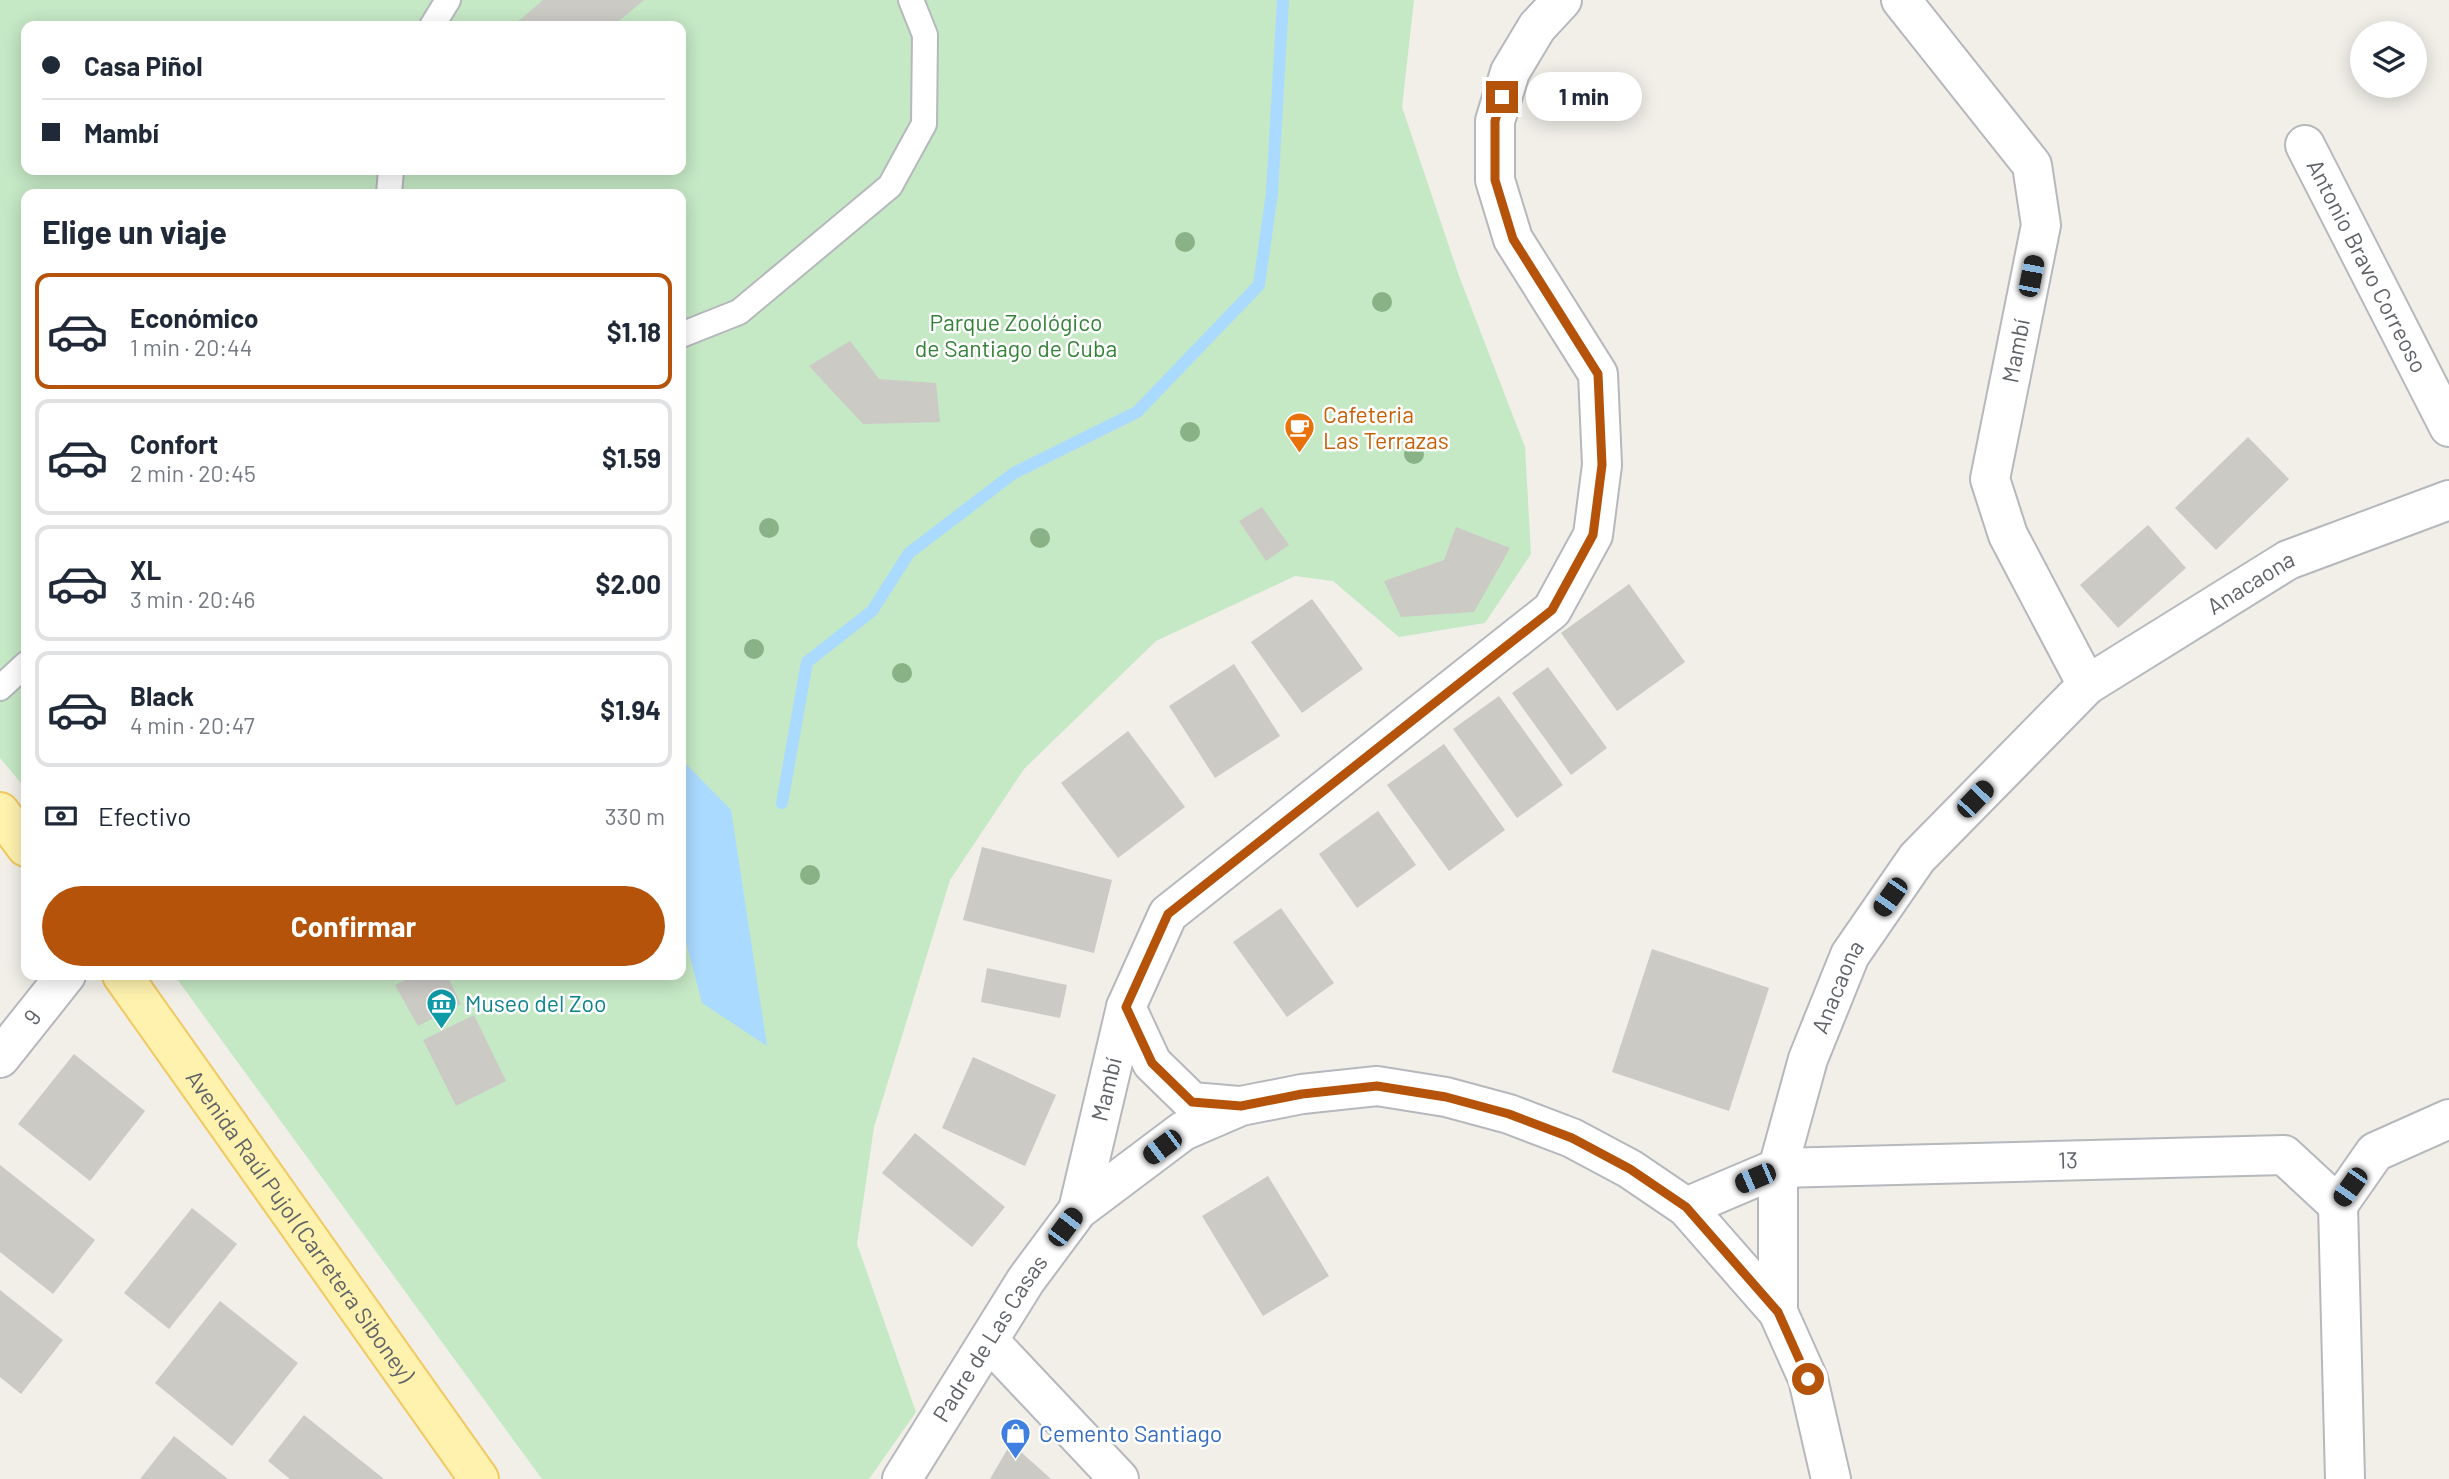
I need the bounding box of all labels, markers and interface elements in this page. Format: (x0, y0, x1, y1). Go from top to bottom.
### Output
map controls (2350, 21, 2427, 98)
button: layers (2350, 21, 2427, 98)
text: Casa Piñol (84, 50, 203, 81)
callout: 1 min (1526, 72, 1642, 122)
route end (1486, 81, 1518, 113)
text: 1 min (1559, 82, 1609, 110)
text: Mambí (84, 117, 159, 148)
street label: Antonio Bravo Correoso (2302, 154, 2434, 377)
text: Elige un viaje (42, 212, 227, 250)
car (2017, 253, 2046, 299)
icon: car (46, 300, 109, 363)
text: Económico (130, 302, 259, 333)
park label: Parque Zoológico de Santiago de Cuba (915, 308, 1117, 362)
text: $1.18 (607, 316, 661, 347)
street label: Mambí (1995, 316, 2035, 385)
text: 1 min · 20:44 (130, 333, 252, 361)
place label: Cafeteria Las Terrazas (1323, 400, 1449, 454)
cafe icon: Cafeteria Las Terrazas (1283, 411, 1317, 455)
icon: car (46, 426, 109, 489)
text: Confort (130, 428, 218, 459)
text: $1.59 (602, 442, 661, 473)
text: 2 min · 20:45 (130, 459, 256, 487)
street label: Anacaona (2201, 544, 2298, 620)
icon: car (46, 552, 109, 615)
text: XL (130, 554, 161, 585)
text: $2.00 (596, 568, 661, 599)
text: 3 min · 20:46 (130, 585, 255, 613)
icon: car (46, 678, 109, 741)
text: Black (130, 680, 194, 711)
text: $1.94 (600, 694, 661, 725)
text: 4 min · 20:47 (130, 711, 255, 739)
car (1953, 777, 1998, 821)
icon: cash (42, 797, 80, 835)
text: Efectivo (98, 800, 191, 831)
text: 330 m (605, 802, 665, 830)
car (1870, 874, 1911, 920)
button: Confirmar (42, 886, 665, 966)
street label: Anacaona (1805, 934, 1869, 1037)
museum icon: Museo del Zoo (425, 987, 459, 1031)
place label: Museo del Zoo (465, 989, 607, 1017)
street label: 9 (17, 1003, 46, 1030)
street label: Mambí (1084, 1054, 1127, 1124)
street label: Avenida Raúl Pujol (Carretera Siboney) (181, 1064, 422, 1388)
car (1139, 1126, 1186, 1168)
street label: 13 (2058, 1145, 2078, 1174)
car (1732, 1160, 1779, 1196)
car (2330, 1164, 2371, 1210)
car (1044, 1204, 1087, 1250)
street label: Padre de Las Casas (926, 1249, 1053, 1427)
route start (1792, 1363, 1824, 1395)
shop icon: Cemento Santiago (999, 1417, 1033, 1461)
place label: Cemento Santiago (1039, 1419, 1222, 1447)

